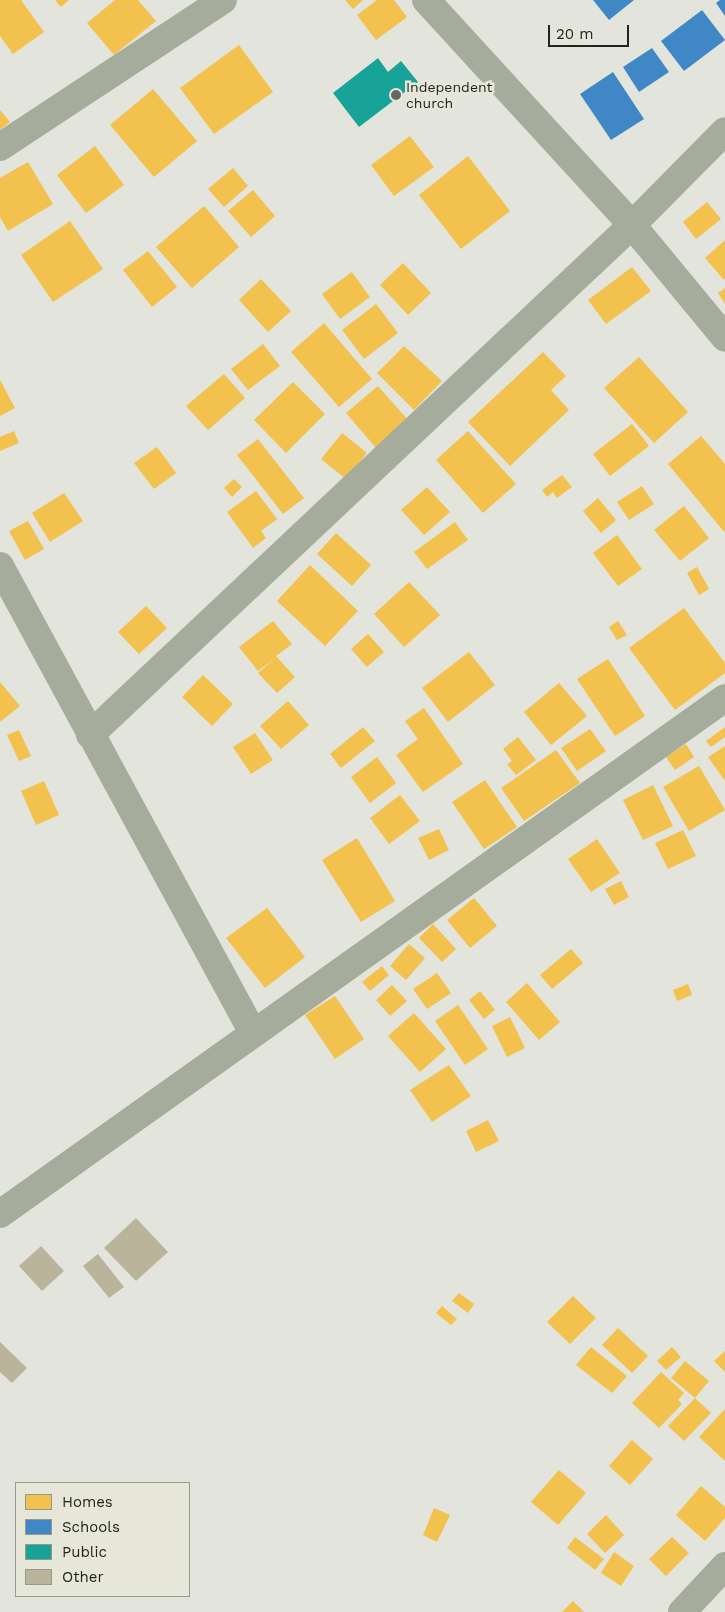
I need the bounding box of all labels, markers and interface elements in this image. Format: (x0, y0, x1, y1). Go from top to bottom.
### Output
scale bar (550, 15, 631, 47)
text: 20 m (556, 25, 594, 43)
place label: Independent church (406, 79, 492, 111)
marker: Independent church (390, 89, 402, 101)
legend (15, 1482, 190, 1597)
text: Homes (62, 1493, 113, 1511)
text: Schools (62, 1518, 120, 1536)
text: Public (62, 1543, 107, 1561)
text: Other (62, 1568, 104, 1586)

